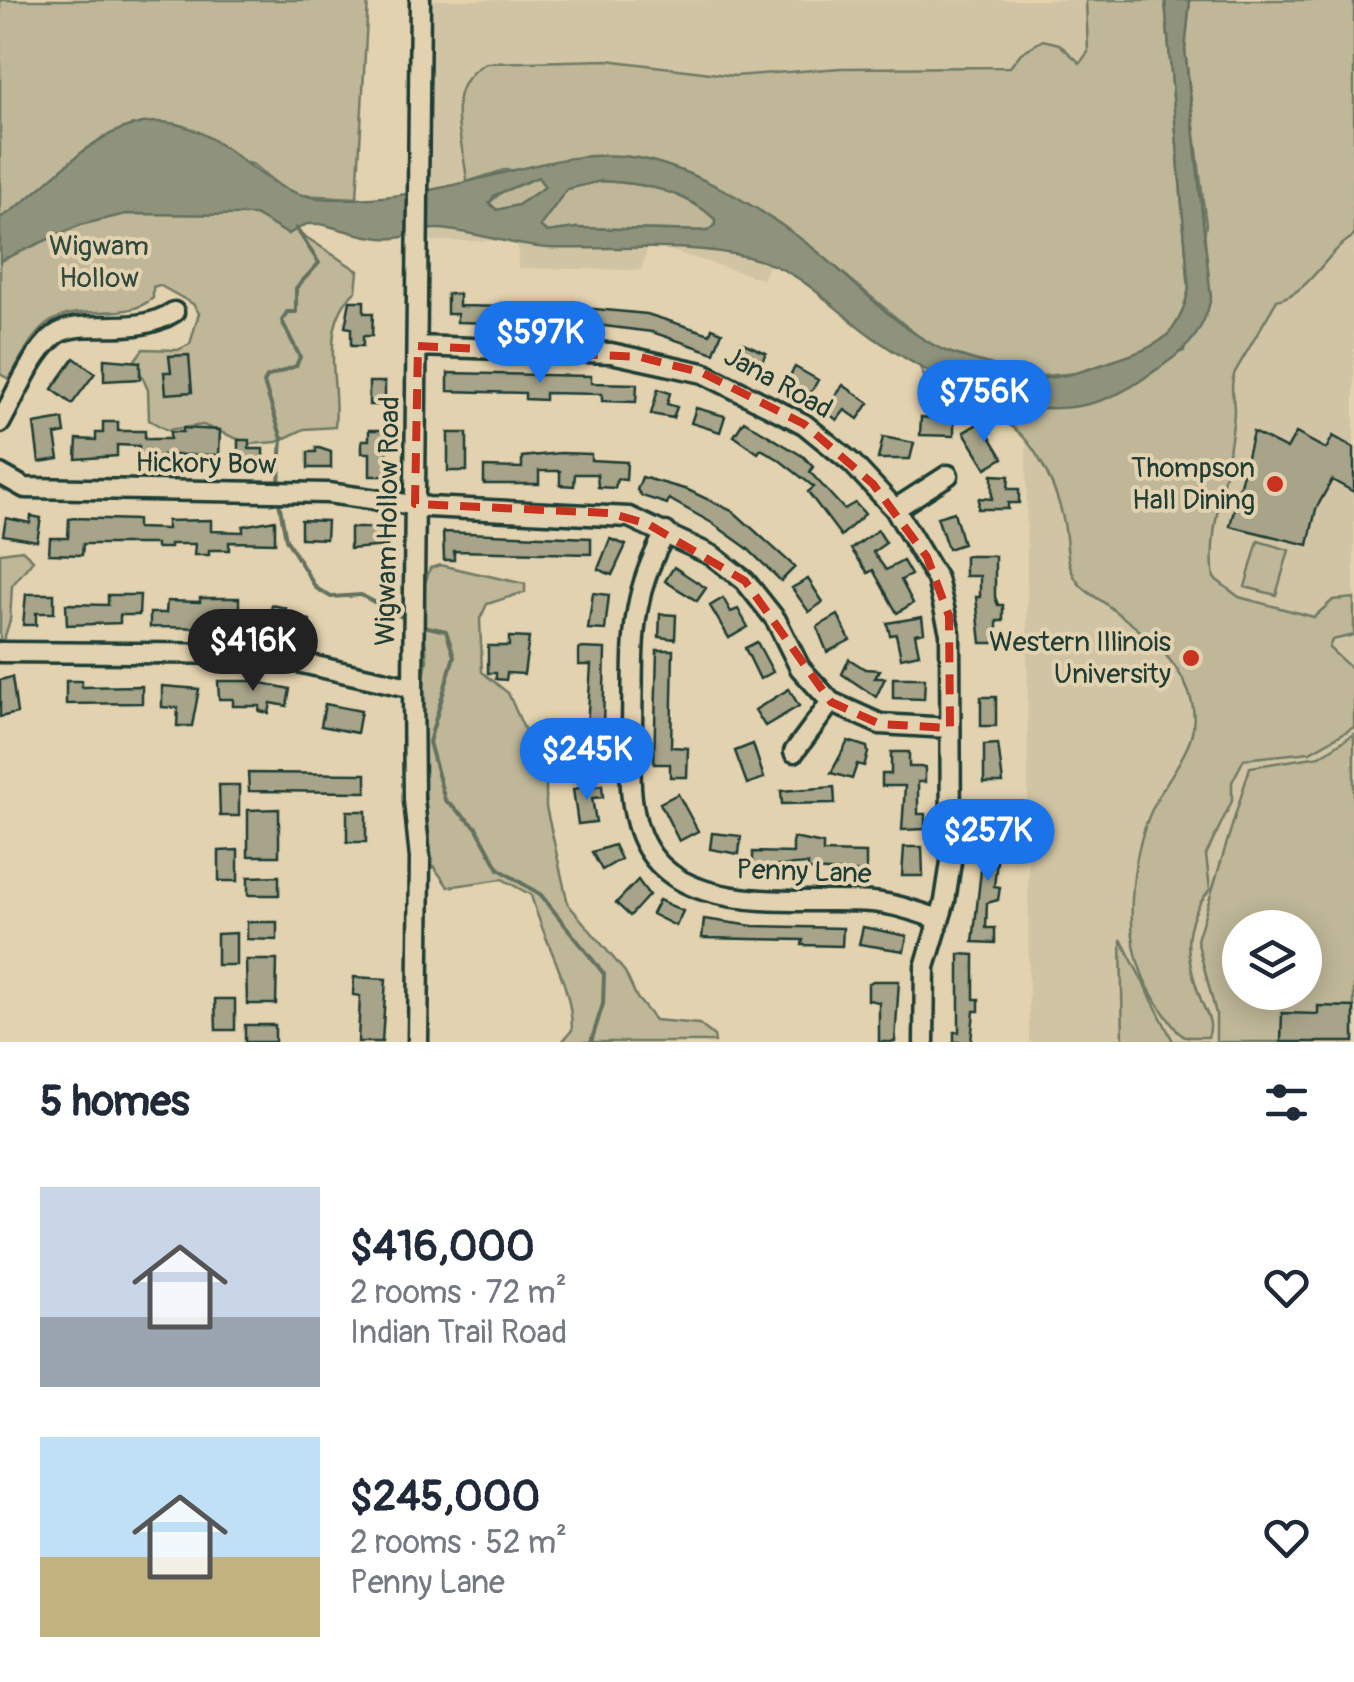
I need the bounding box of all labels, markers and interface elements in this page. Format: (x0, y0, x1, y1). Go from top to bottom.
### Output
park label: Wigwam Hollow (49, 229, 149, 296)
pin: $597K (470, 301, 610, 386)
text: $597K (496, 313, 584, 353)
street label: Jana Road (718, 339, 838, 427)
pin: $756K (914, 360, 1054, 445)
text: $756K (939, 372, 1029, 412)
street label: Wigwam Hollow Road (368, 396, 408, 646)
street label: Hickory Bow (135, 445, 277, 483)
place label: Thompson Hall Dining (1131, 451, 1255, 518)
marker: Thompson Hall Dining (1264, 473, 1286, 495)
pin: $416K (183, 609, 323, 694)
text: $416K (210, 621, 296, 661)
place label: Western Illinois University (989, 625, 1171, 692)
marker: Western Illinois University (1180, 647, 1202, 669)
pin: $245K (517, 718, 657, 803)
text: $245K (542, 730, 632, 770)
pin: $257K (918, 799, 1058, 884)
text: $257K (944, 811, 1032, 851)
street label: Penny Lane (736, 852, 873, 892)
map controls (1222, 910, 1322, 1010)
button: layers (1222, 910, 1322, 1010)
icon: filters (1259, 1075, 1314, 1130)
text: 5 homes (40, 1076, 190, 1128)
text: $416,000 (350, 1221, 535, 1273)
icon: home (120, 1227, 240, 1347)
icon: heart (1259, 1260, 1314, 1315)
text: 2 rooms · 72 m² (350, 1273, 567, 1313)
text: Indian Trail Road (350, 1313, 567, 1353)
text: $245,000 (350, 1471, 540, 1523)
icon: home (120, 1477, 240, 1597)
icon: heart (1259, 1510, 1314, 1565)
text: 2 rooms · 52 m² (350, 1523, 567, 1563)
text: Penny Lane (350, 1563, 505, 1603)

